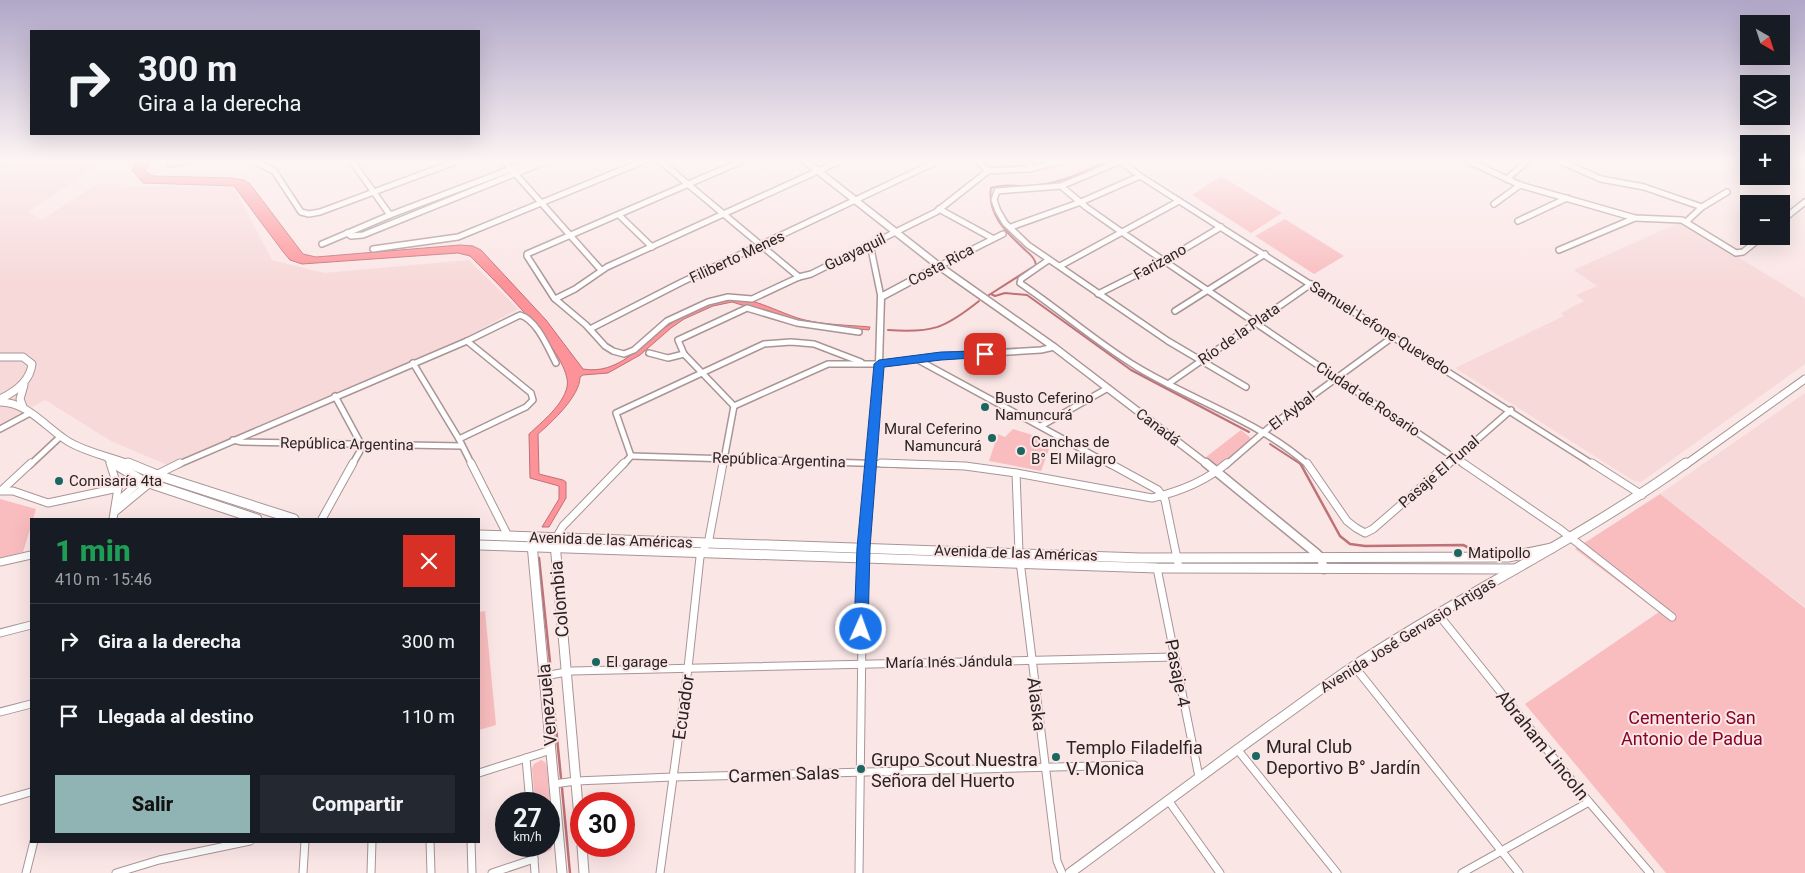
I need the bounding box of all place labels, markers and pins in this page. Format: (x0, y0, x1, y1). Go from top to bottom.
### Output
pin (964, 333, 1006, 375)
place label: Busto Ceferino Namuncurá (995, 389, 1094, 424)
marker: Busto Ceferino Namuncurá (979, 401, 991, 413)
place label: Mural Ceferino Namuncurá (884, 420, 982, 455)
marker: Mural Ceferino Namuncurá (986, 432, 998, 444)
place label: Canchas de B° El Milagro (1031, 433, 1116, 468)
marker: Canchas de B° El Milagro (1015, 445, 1027, 457)
place label: Comisaría 4ta (69, 472, 162, 490)
marker: Comisaría 4ta (53, 475, 65, 487)
place label: Matipollo (1468, 544, 1531, 562)
marker: Matipollo (1452, 547, 1464, 559)
place label: El garage (606, 653, 668, 671)
marker: El garage (590, 656, 602, 668)
place label: Mural Club Deportivo B° Jardín (1266, 736, 1420, 778)
place label: Templo Filadelfia V. Monica (1066, 737, 1203, 779)
place label: Grupo Scout Nuestra Señora del Huerto (871, 749, 1038, 791)
marker: Mural Club Deportivo B° Jardín (1250, 750, 1262, 762)
marker: Templo Filadelfia V. Monica (1050, 751, 1062, 763)
marker: Grupo Scout Nuestra Señora del Huerto (855, 763, 867, 775)

